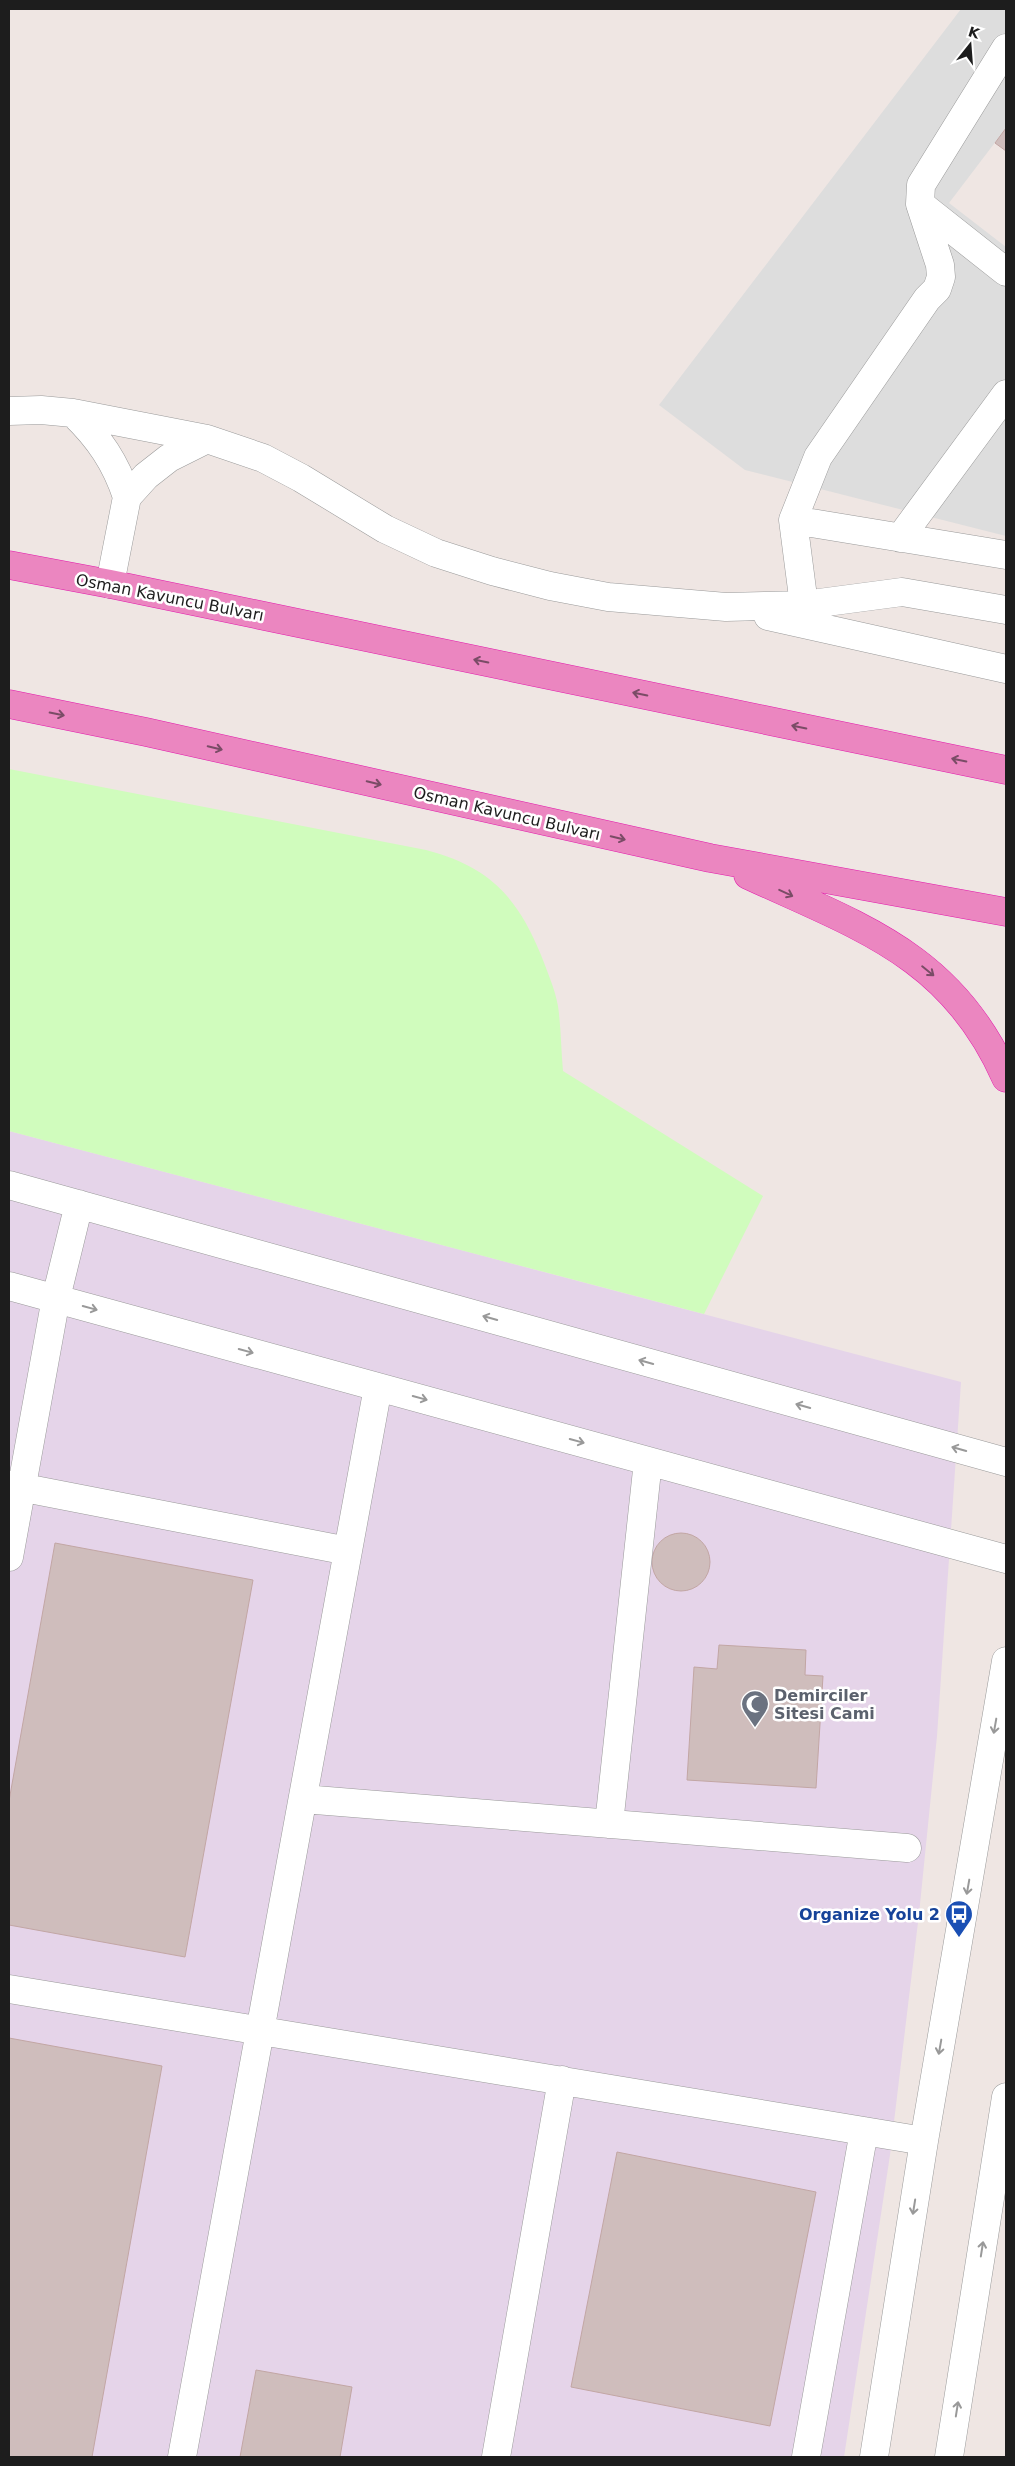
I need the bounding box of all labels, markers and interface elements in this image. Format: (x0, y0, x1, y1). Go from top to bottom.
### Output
north arrow (945, 20, 995, 70)
text: K (966, 23, 982, 42)
street label: Osman Kavuncu Bulvarı (74, 570, 266, 625)
one-way arrow (474, 656, 490, 665)
one-way arrow (633, 689, 649, 698)
one-way arrow (48, 710, 64, 719)
one-way arrow (792, 722, 808, 732)
one-way arrow (207, 743, 223, 753)
one-way arrow (951, 755, 967, 765)
one-way arrow (366, 779, 382, 788)
street label: Osman Kavuncu Bulvarı (412, 783, 602, 844)
one-way arrow (610, 834, 626, 843)
one-way arrow (778, 889, 793, 898)
one-way arrow (921, 965, 934, 976)
one-way arrow (81, 1303, 97, 1313)
one-way arrow (482, 1313, 498, 1323)
one-way arrow (238, 1346, 254, 1356)
one-way arrow (639, 1357, 655, 1366)
one-way arrow (411, 1394, 427, 1403)
one-way arrow (795, 1400, 811, 1410)
one-way arrow (568, 1437, 584, 1446)
one-way arrow (952, 1444, 968, 1454)
place label: Demirciler Sitesi Cami (774, 1686, 875, 1723)
mosque icon: Demirciler Sitesi Cami (740, 1689, 770, 1728)
one-way arrow (990, 1718, 1000, 1734)
one-way arrow (962, 1878, 972, 1894)
bus stop icon: Organize Yolu 2 (944, 1899, 974, 1938)
place label: Organize Yolu 2 (799, 1905, 940, 1924)
one-way arrow (935, 2038, 945, 2054)
one-way arrow (908, 2199, 918, 2215)
one-way arrow (978, 2241, 988, 2257)
one-way arrow (952, 2401, 962, 2417)

